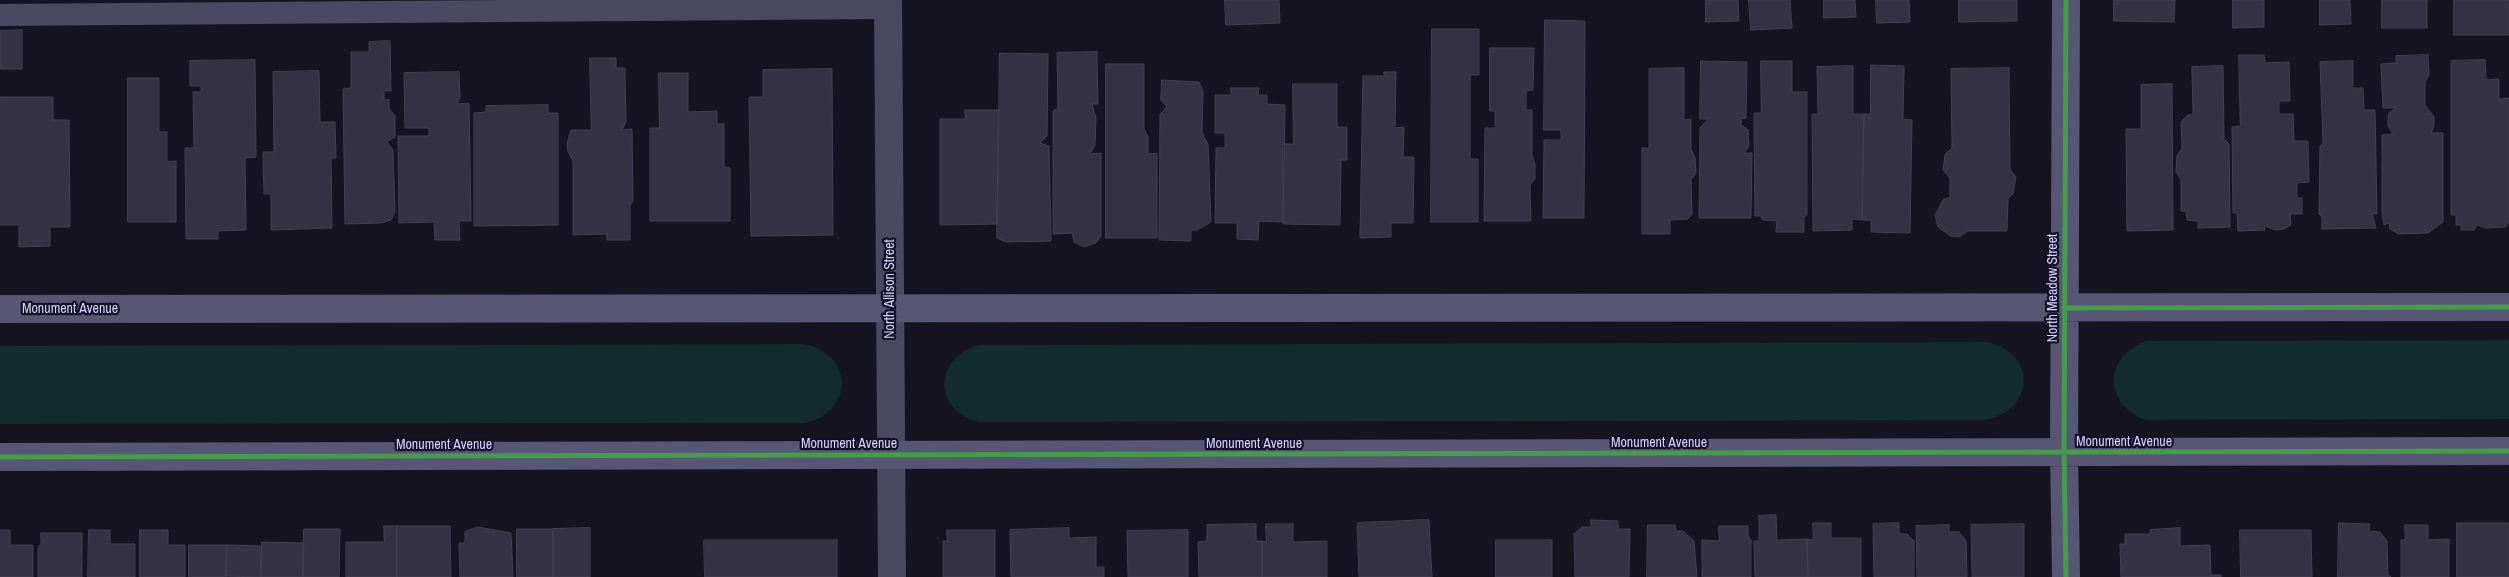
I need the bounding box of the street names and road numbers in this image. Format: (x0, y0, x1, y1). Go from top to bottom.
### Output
street label: North Meadow Street (2045, 234, 2061, 342)
street label: North Allison Street (882, 239, 898, 339)
street label: Monument Avenue (22, 301, 118, 317)
street label: Monument Avenue (2076, 434, 2172, 450)
street label: Monument Avenue (1611, 435, 1707, 451)
street label: Monument Avenue (801, 436, 897, 452)
street label: Monument Avenue (1206, 436, 1302, 452)
street label: Monument Avenue (396, 437, 492, 453)

